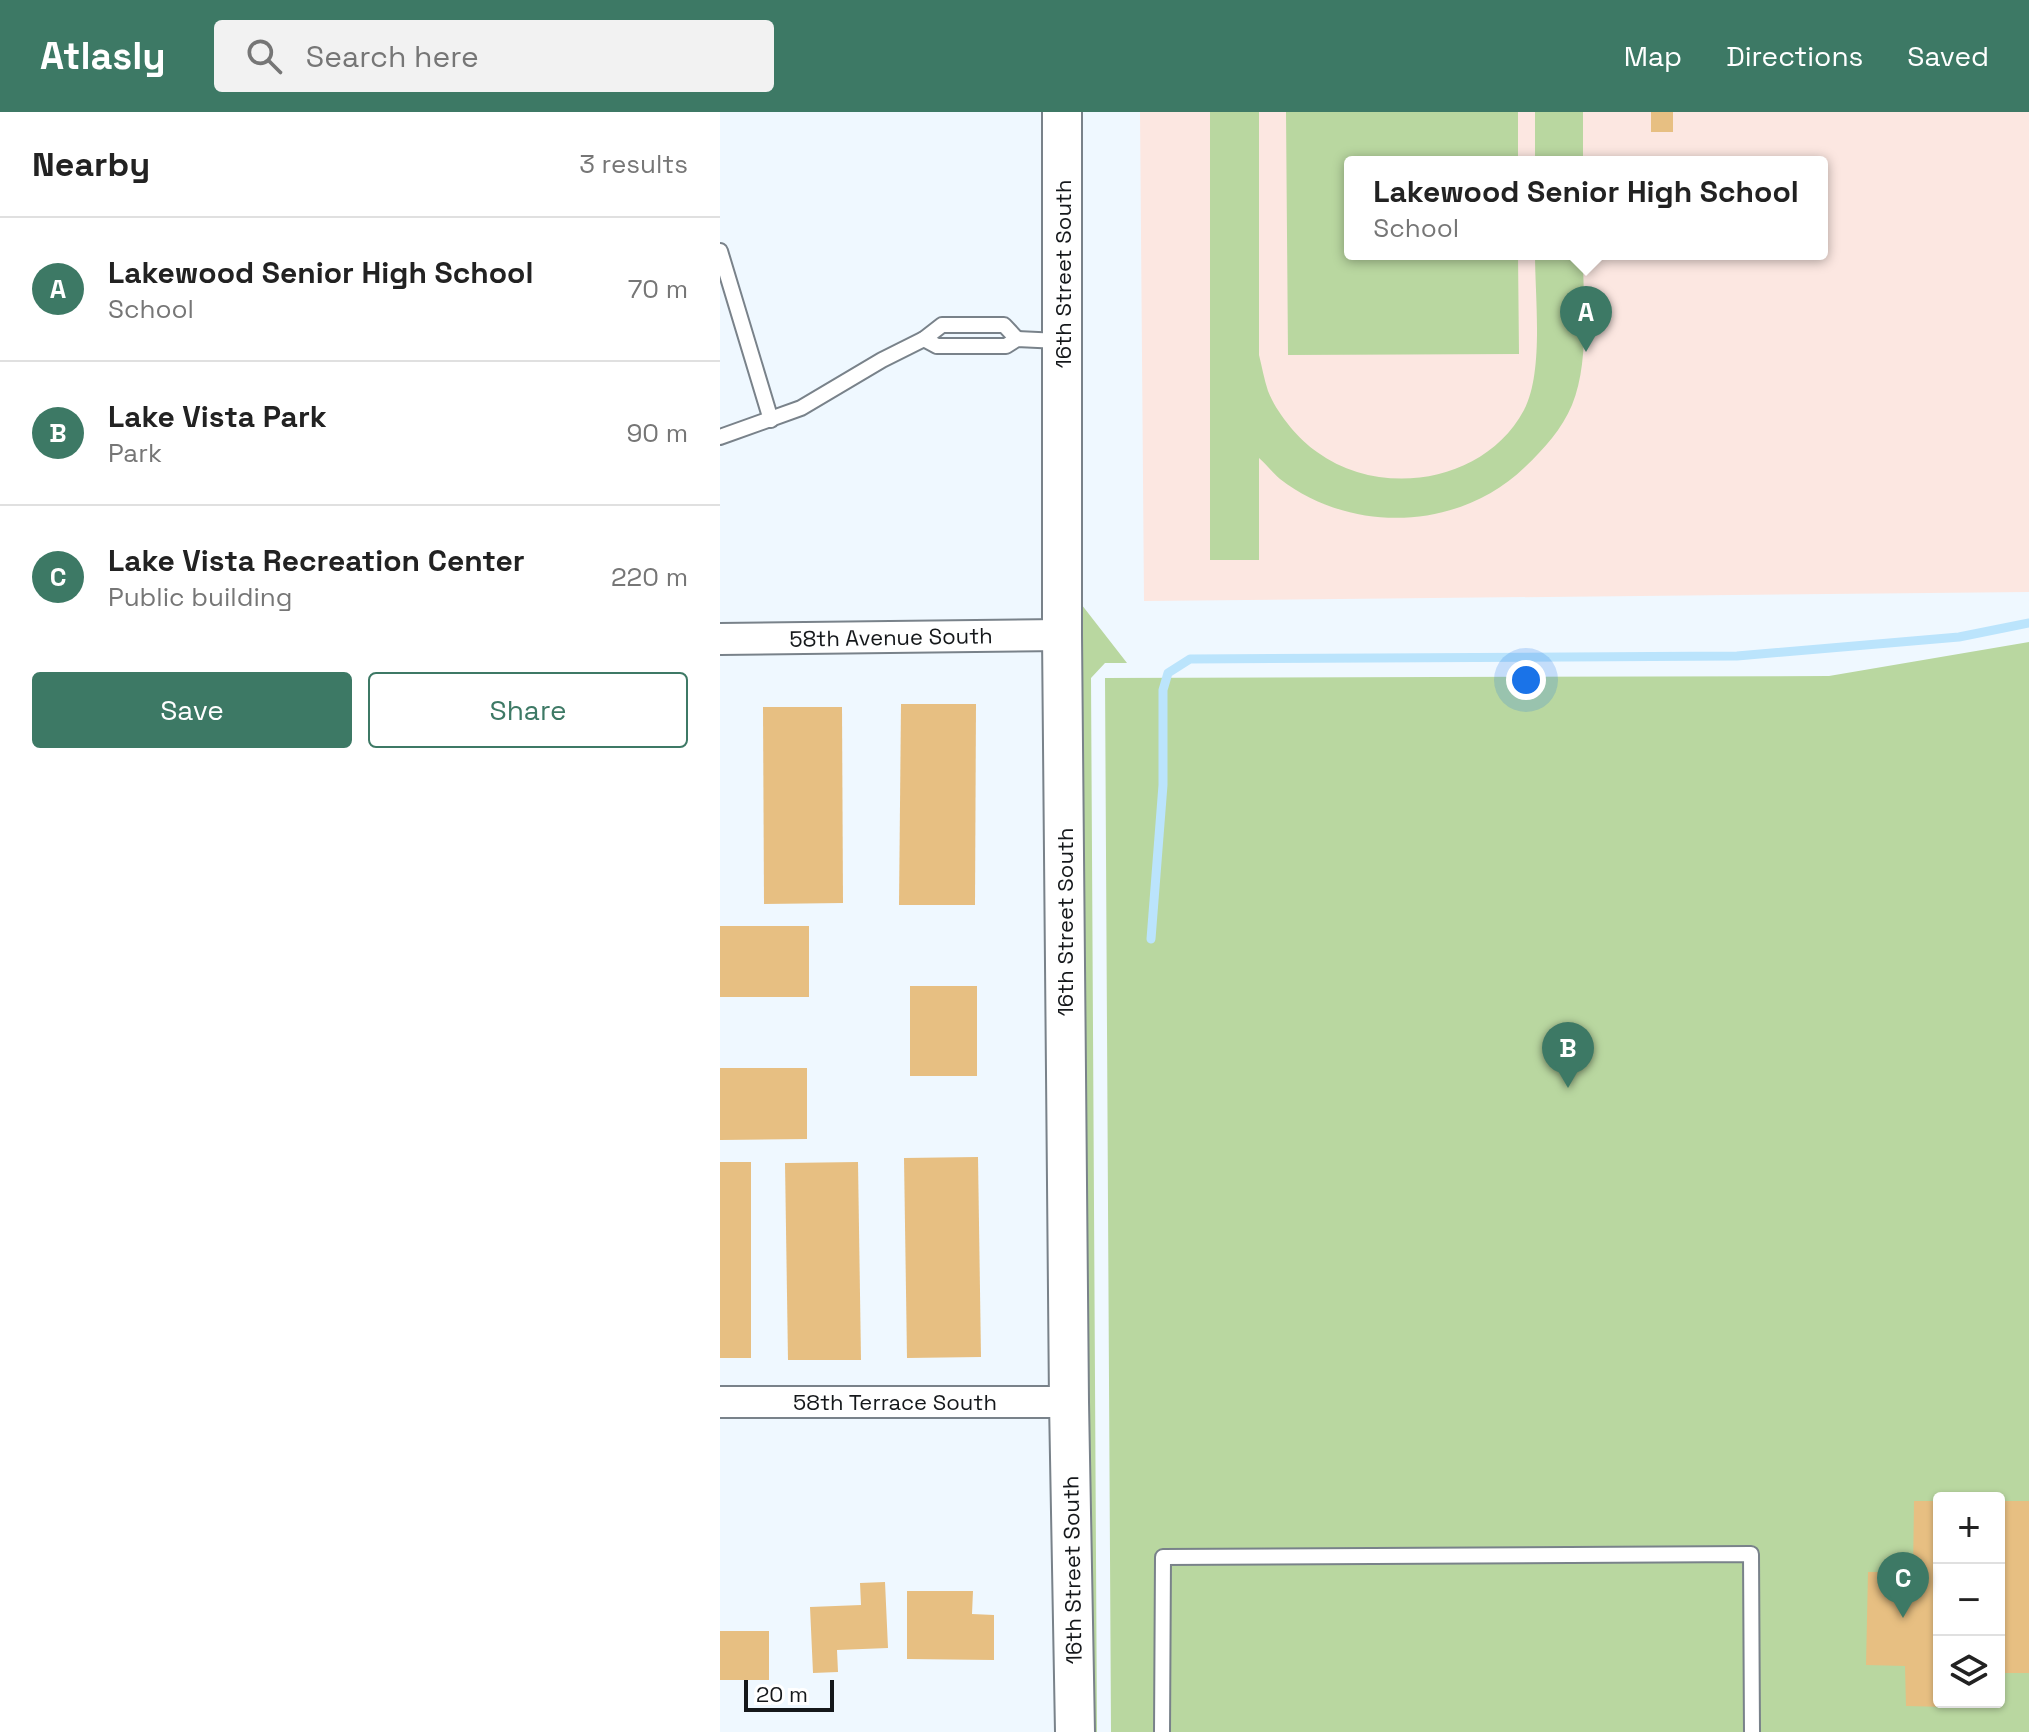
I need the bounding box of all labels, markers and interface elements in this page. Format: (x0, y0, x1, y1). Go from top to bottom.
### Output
search box (214, 20, 774, 92)
text: Atlasly (40, 32, 166, 80)
icon: search (242, 34, 286, 78)
text: Search here (306, 37, 479, 76)
text: Map (1624, 38, 1682, 74)
text: Directions (1726, 38, 1863, 74)
text: Saved (1907, 38, 1989, 74)
text: Nearby (32, 143, 150, 186)
text: 3 results (579, 147, 688, 181)
popup (1344, 156, 1828, 260)
text: Lakewood Senior High School (1373, 172, 1799, 211)
street label: 16th Street South (1049, 180, 1077, 368)
text: School (1373, 211, 1459, 245)
text: Lakewood Senior High School (108, 253, 533, 292)
text: A (50, 272, 66, 306)
text: 70 m (628, 272, 688, 306)
pin: A (1560, 286, 1612, 352)
text: School (108, 292, 194, 326)
text: Lake Vista Park (108, 397, 327, 436)
text: B (49, 416, 67, 450)
text: 90 m (626, 416, 688, 450)
text: Park (108, 436, 162, 470)
text: Lake Vista Recreation Center (108, 541, 525, 580)
text: C (50, 560, 66, 594)
text: 220 m (611, 560, 688, 594)
text: Public building (108, 580, 292, 614)
street label: 58th Avenue South (789, 621, 993, 653)
your location (1506, 660, 1546, 700)
button: Save (32, 672, 352, 748)
button: Share (368, 672, 688, 748)
street label: 16th Street South (1051, 828, 1079, 1016)
pin: B (1542, 1022, 1594, 1088)
street label: 58th Terrace South (793, 1388, 997, 1416)
street label: 16th Street South (1056, 1475, 1088, 1665)
map controls (1933, 1492, 2005, 1708)
button: + (1933, 1492, 2005, 1564)
pin: C (1877, 1552, 1929, 1618)
button: − (1933, 1564, 2005, 1636)
button: layers (1933, 1636, 2005, 1708)
scale bar (744, 1676, 834, 1712)
text: 20 m (756, 1680, 808, 1708)

